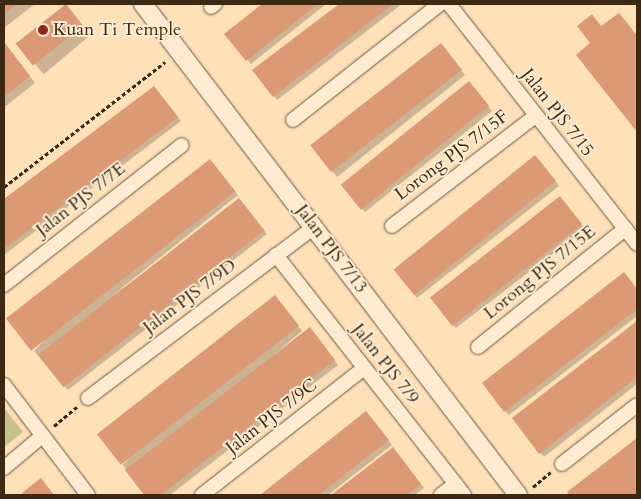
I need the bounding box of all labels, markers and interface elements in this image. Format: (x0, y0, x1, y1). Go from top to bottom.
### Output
place label: Kuan Ti Temple (53, 19, 181, 41)
marker: Kuan Ti Temple (37, 24, 49, 36)
street label: Jalan PJS 7/15 (516, 65, 598, 161)
street label: Lorong PJS 7/15F (391, 106, 513, 206)
street label: Jalan PJS 7/7E (32, 158, 130, 242)
street label: Jalan PJS 7/13 (291, 200, 371, 298)
street label: Lorong PJS 7/15E (480, 221, 600, 325)
street label: Jalan PJS 7/9D (139, 255, 241, 339)
street label: Jalan PJS 7/9 (347, 319, 423, 409)
street label: Jalan PJS 7/9C (222, 375, 322, 459)

